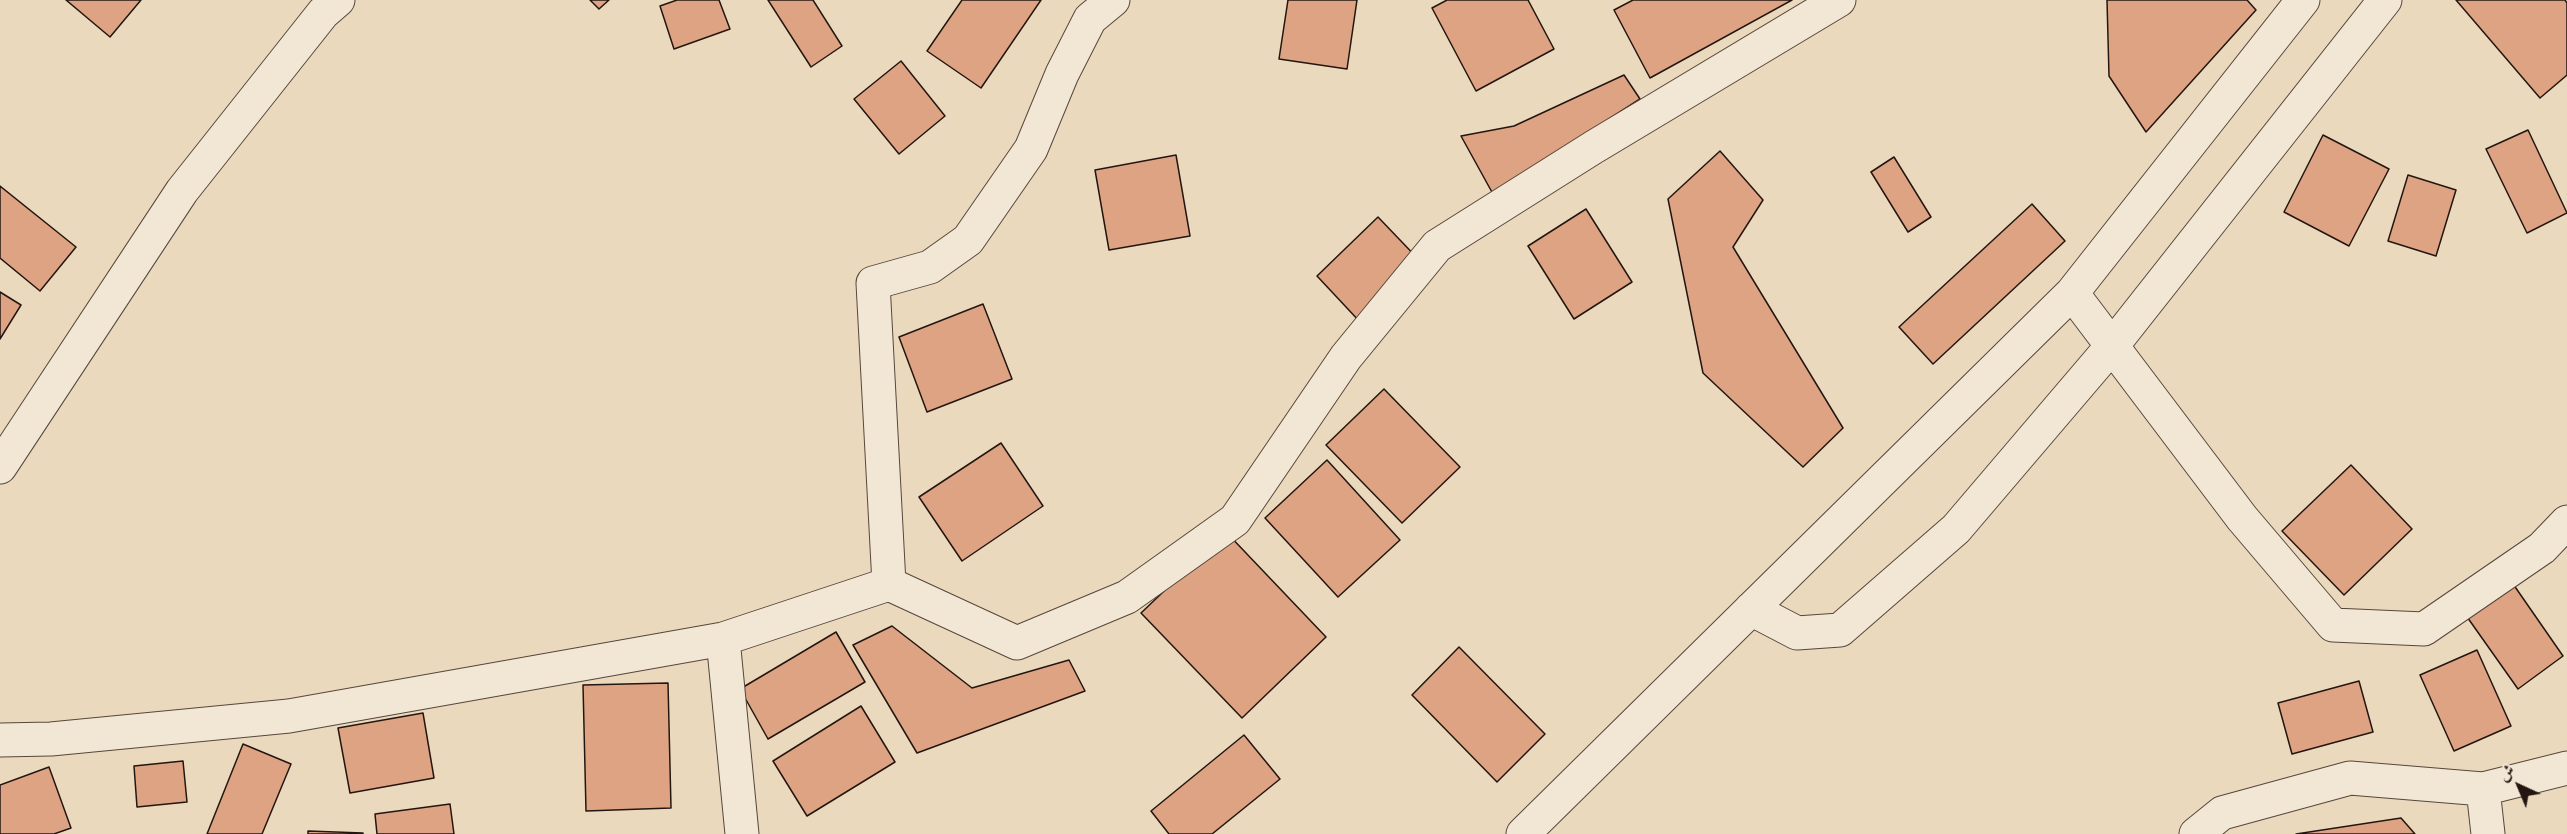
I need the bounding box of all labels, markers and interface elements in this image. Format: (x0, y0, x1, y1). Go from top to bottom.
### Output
north arrow (2489, 756, 2549, 816)
text: ش (2494, 760, 2519, 786)

